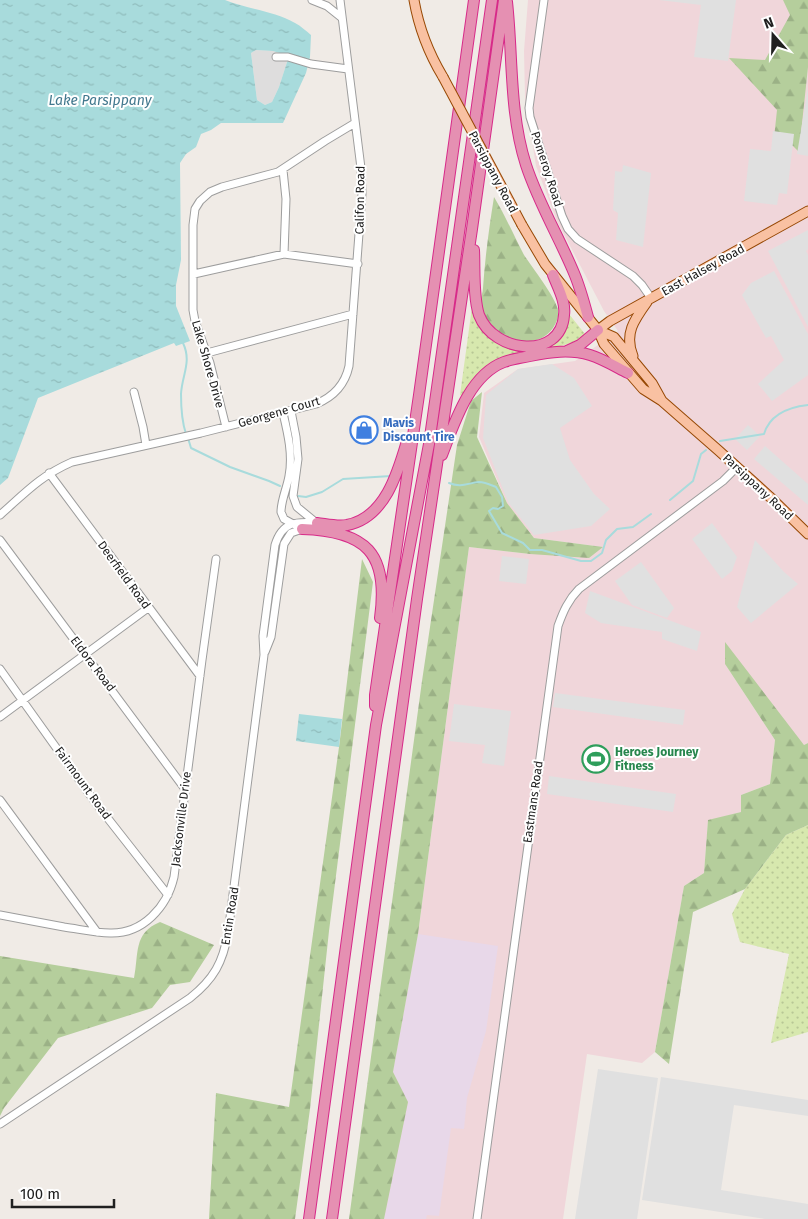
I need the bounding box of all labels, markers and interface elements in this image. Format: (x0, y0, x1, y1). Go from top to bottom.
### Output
north arrow (748, 10, 798, 60)
text: N (761, 14, 776, 33)
water label: Lake Parsippany (48, 92, 153, 109)
street label: Parsippany Road (466, 129, 520, 215)
street label: Pomeroy Road (528, 130, 566, 208)
street label: Califon Road (352, 166, 368, 234)
street label: East Halsey Road (659, 241, 747, 299)
street label: Lake Shore Drive (189, 318, 227, 410)
street label: Georgene Court (237, 393, 322, 430)
shop icon: Mavis Discount Tire (349, 415, 379, 445)
place label: Mavis Discount Tire (383, 416, 455, 444)
street label: Parsippany Road (720, 451, 796, 523)
street label: Deerfield Road (95, 538, 153, 612)
street label: Eldora Road (68, 634, 118, 694)
street label: Fairmount Road (52, 744, 114, 822)
sports icon: Heroes Journey Fitness (581, 744, 611, 774)
place label: Heroes Journey Fitness (615, 745, 699, 773)
street label: Eastmans Road (520, 760, 546, 844)
street label: Jacksonville Drive (168, 771, 194, 867)
street label: Entin Road (218, 886, 242, 946)
scale bar (12, 1176, 115, 1208)
text: 100 m (20, 1185, 60, 1203)

